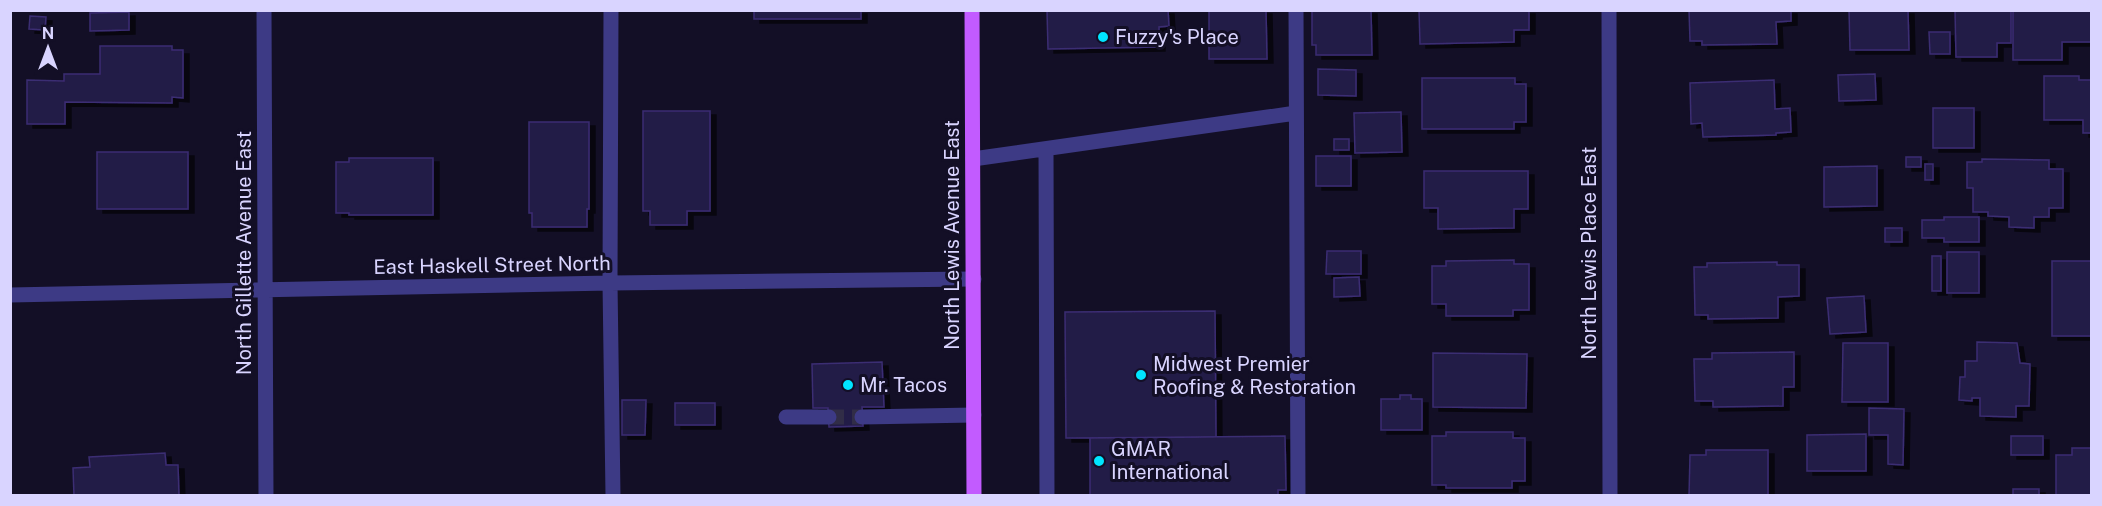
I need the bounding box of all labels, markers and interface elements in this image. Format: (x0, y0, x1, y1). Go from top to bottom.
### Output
north arrow (18, 18, 78, 78)
text: N (42, 24, 54, 43)
place label: Fuzzy's Place (1115, 25, 1239, 49)
marker: Fuzzy's Place (1096, 30, 1110, 44)
street label: North Lewis Avenue East (940, 120, 964, 350)
street label: North Gillette Avenue East (232, 131, 256, 375)
street label: North Lewis Place East (1577, 146, 1601, 360)
street label: East Haskell Street North (373, 251, 611, 279)
place label: Midwest Premier Roofing & Restoration (1153, 352, 1356, 399)
marker: Midwest Premier Roofing & Restoration (1134, 368, 1148, 382)
place label: Mr. Tacos (860, 373, 947, 397)
marker: Mr. Tacos (841, 378, 855, 392)
place label: GMAR International (1111, 437, 1229, 484)
marker: GMAR International (1092, 454, 1106, 468)

